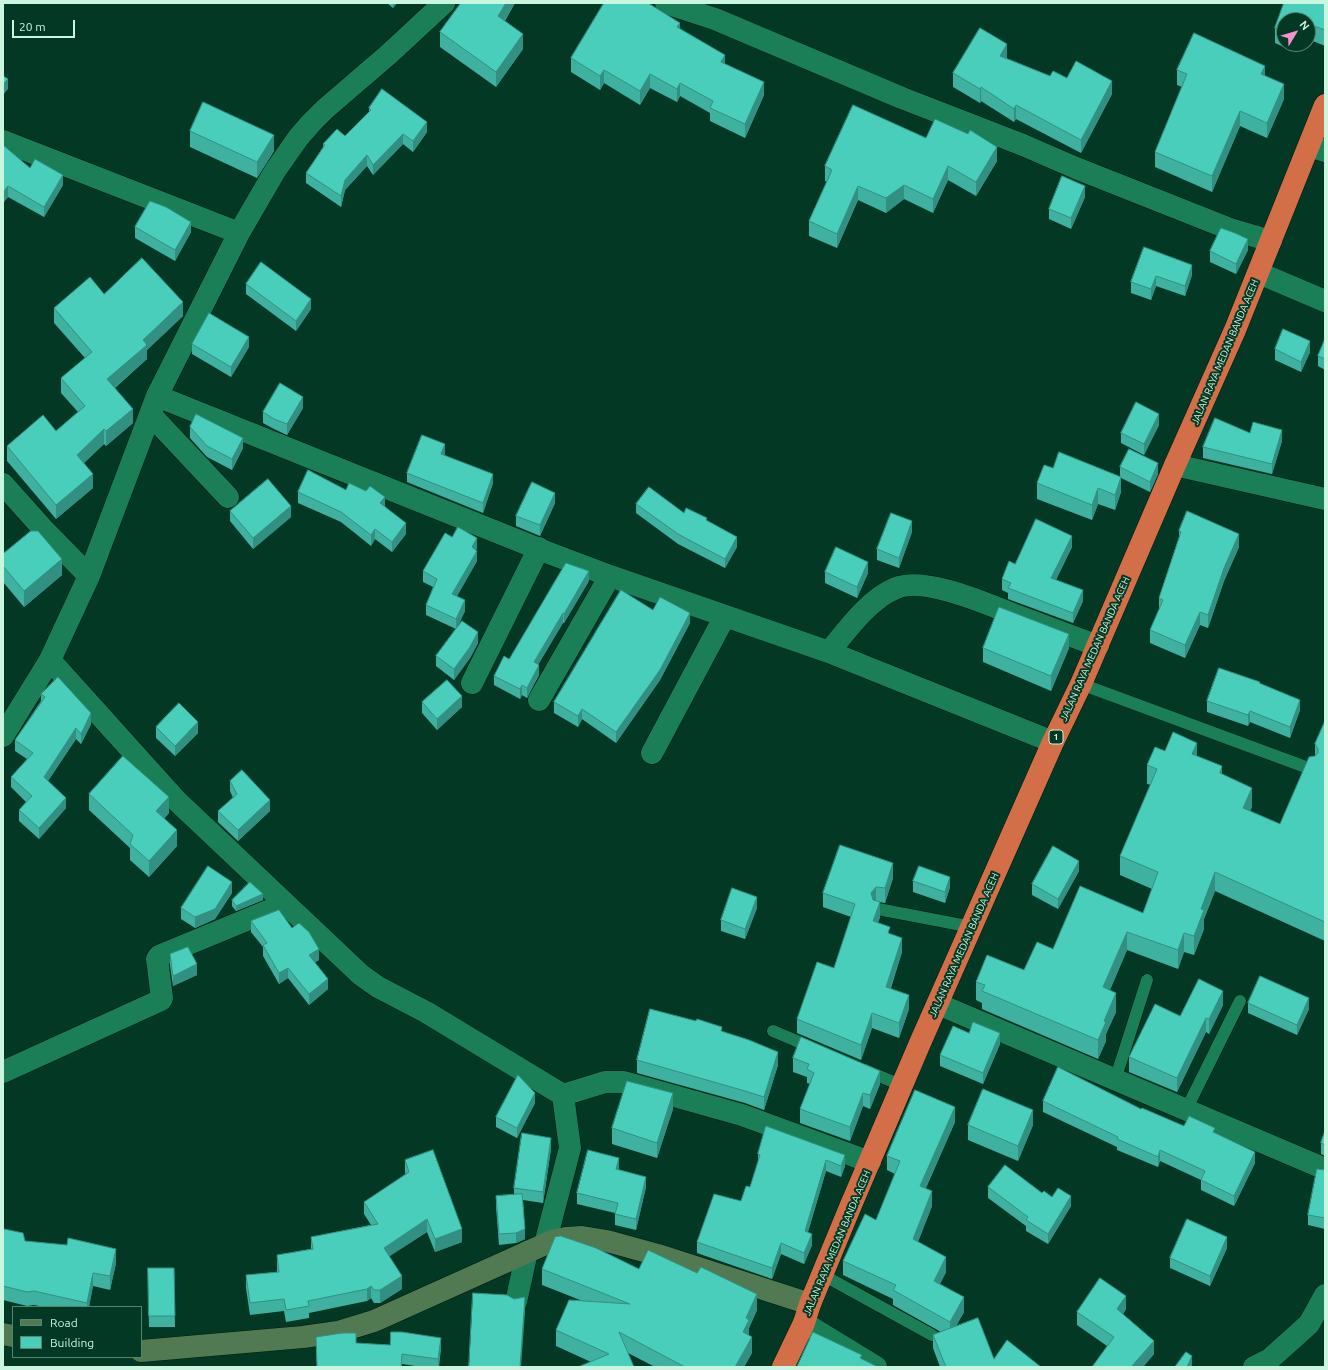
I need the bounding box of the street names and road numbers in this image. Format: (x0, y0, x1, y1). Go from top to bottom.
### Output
street label: JALAN RAYA MEDAN BANDA ACEH (1189, 277, 1261, 427)
street label: JALAN RAYA MEDAN BANDA ACEH (1058, 575, 1132, 723)
road number: 1 (1049, 730, 1063, 744)
street label: JALAN RAYA MEDAN BANDA ACEH (927, 871, 1001, 1019)
street label: JALAN RAYA MEDAN BANDA ACEH (801, 1168, 873, 1318)

